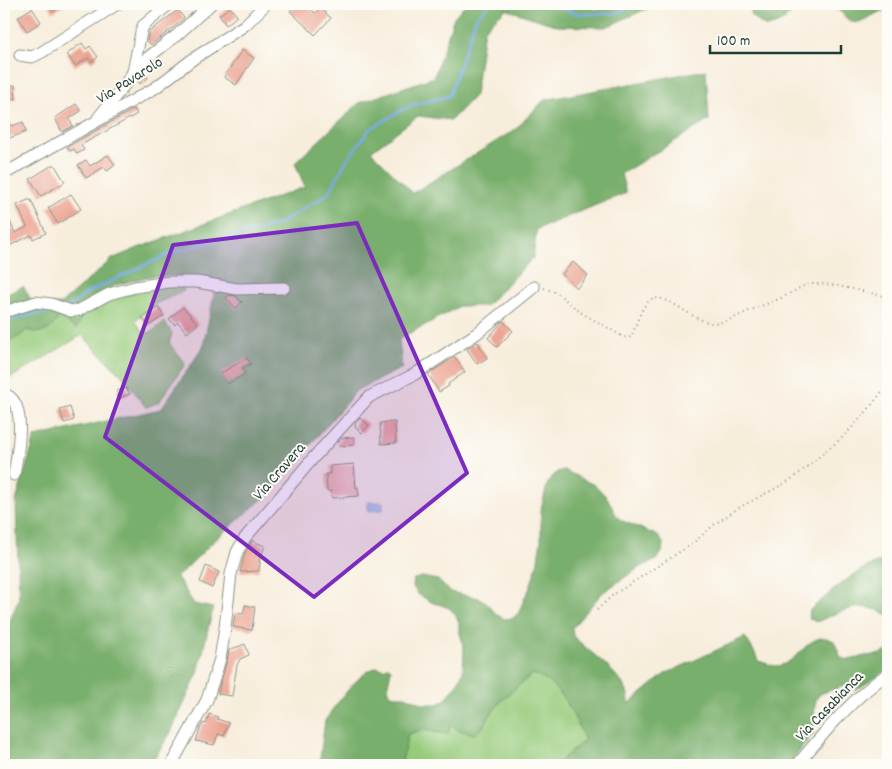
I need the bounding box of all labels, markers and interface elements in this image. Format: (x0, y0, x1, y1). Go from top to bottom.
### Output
scale bar (710, 22, 841, 54)
text: 100 m (717, 31, 750, 53)
street label: Via Pavarolo (92, 51, 168, 111)
street label: Via Cravera (248, 438, 312, 506)
street label: Via Casabianca (790, 666, 870, 747)

